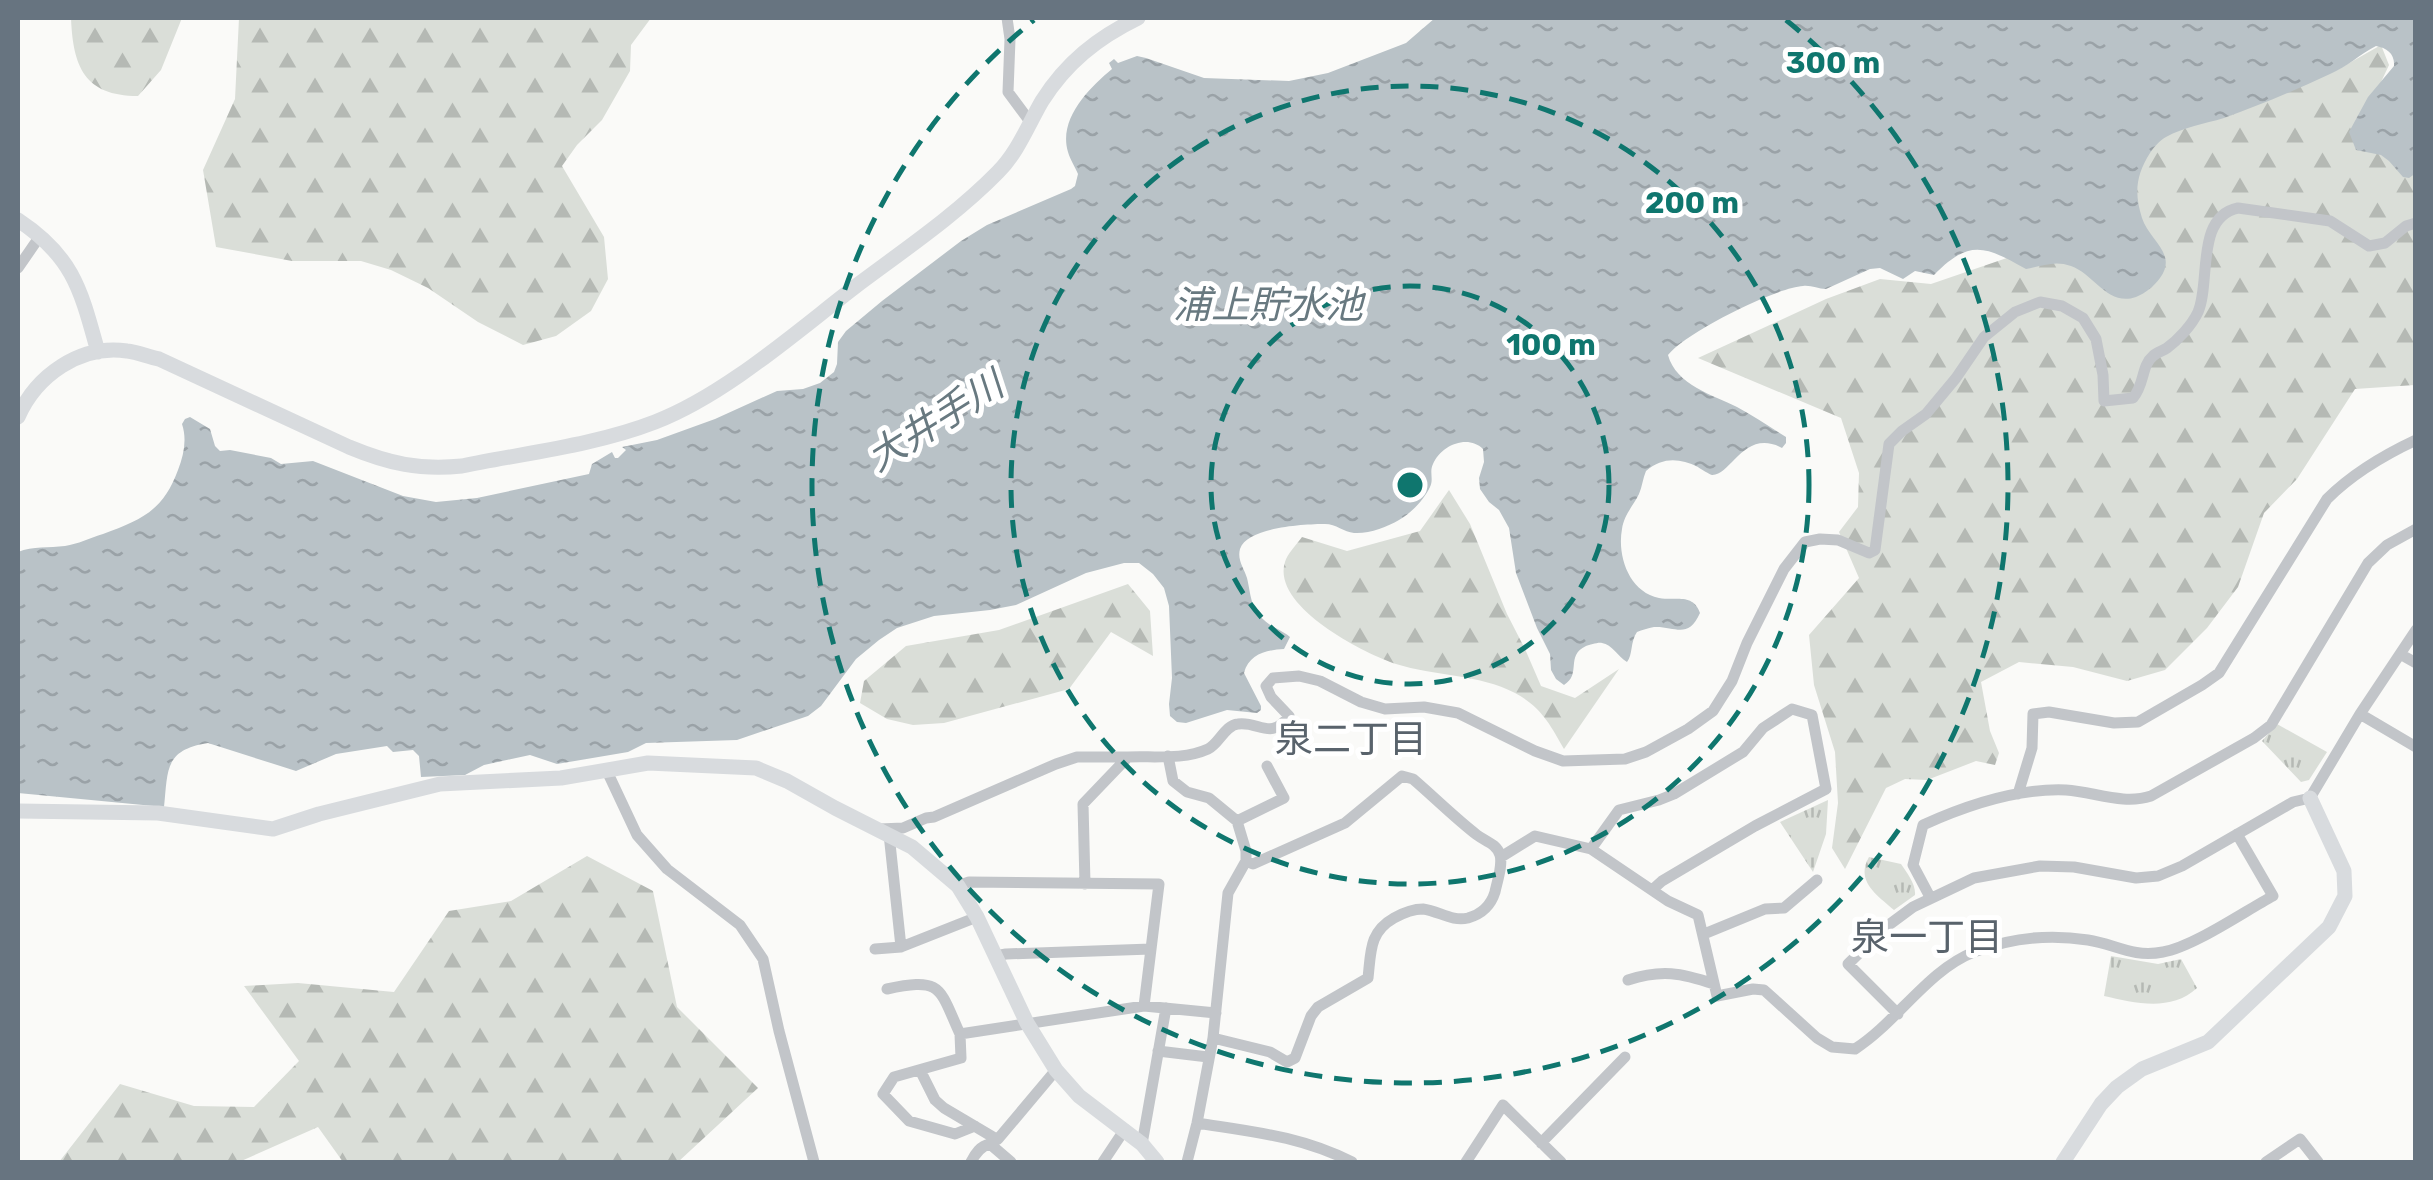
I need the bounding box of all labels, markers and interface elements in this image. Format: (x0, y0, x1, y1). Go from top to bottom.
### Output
text: 300 m (1786, 45, 1880, 81)
text: 200 m (1645, 185, 1739, 221)
water label: 浦上貯水池 (1173, 282, 1367, 328)
text: 100 m (1506, 327, 1596, 363)
water label: 大井手川 (858, 359, 1015, 481)
centre of rings (1392, 467, 1428, 503)
district label: 泉二丁目 (1275, 716, 1427, 762)
district label: 泉一丁目 (1851, 914, 2003, 960)

